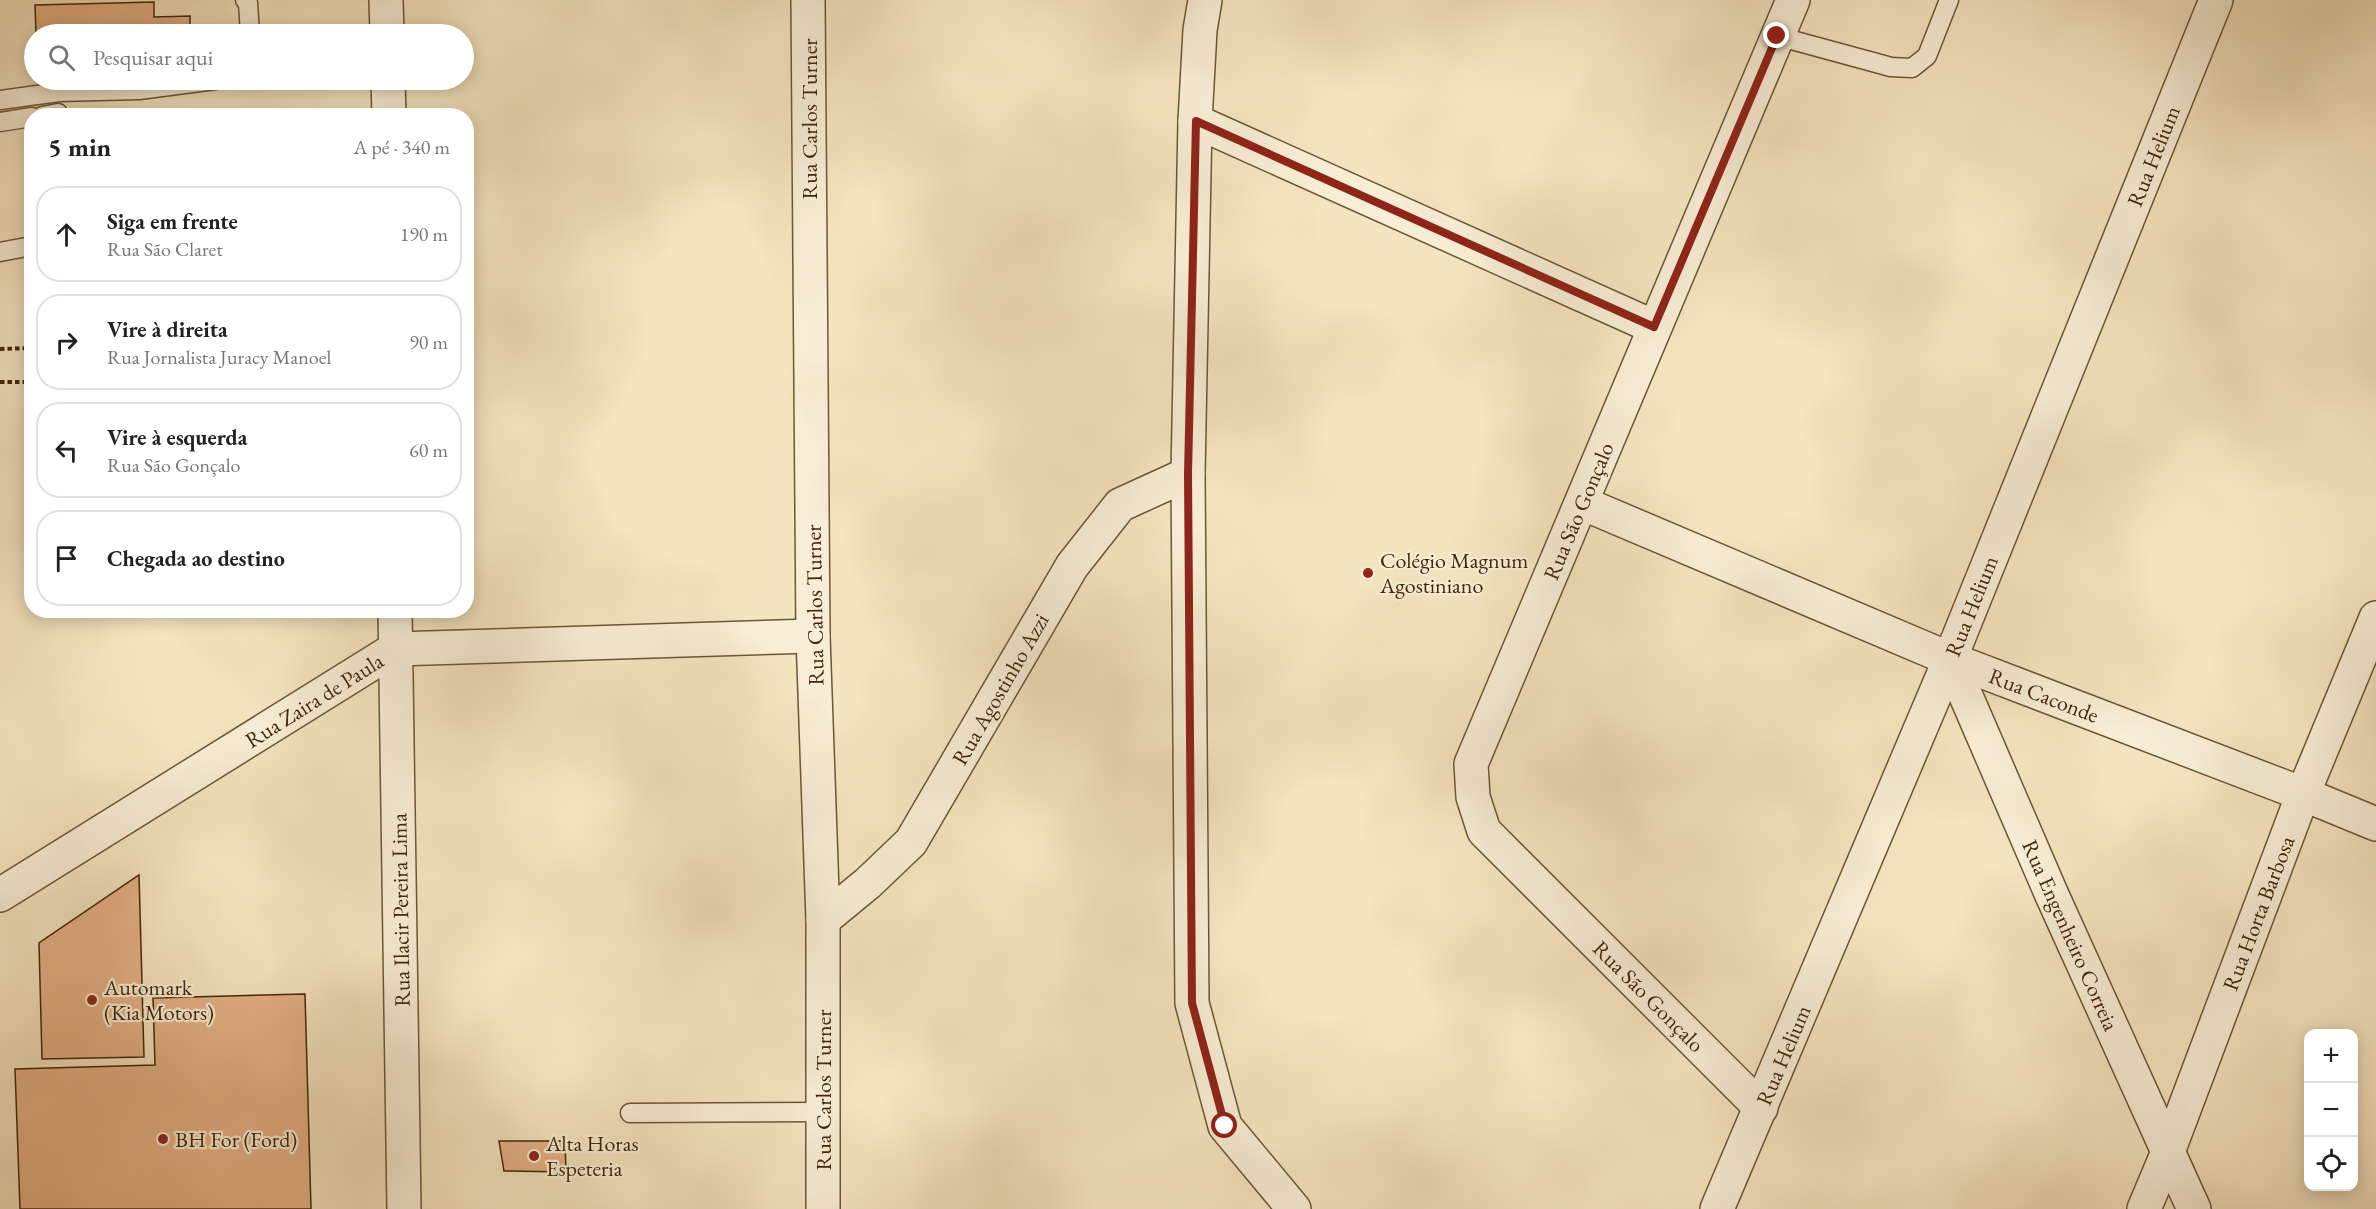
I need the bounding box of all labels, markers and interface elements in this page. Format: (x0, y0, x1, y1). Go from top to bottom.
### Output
route end (1763, 22, 1789, 48)
search box (24, 24, 474, 90)
street label: Rua Carlos Turner (795, 38, 824, 200)
icon: search (45, 41, 78, 74)
text: Pesquisar aqui (93, 43, 213, 72)
street label: Rua Helium (2120, 101, 2187, 211)
text: 5 min (48, 130, 111, 164)
text: A pé · 340 m (354, 134, 450, 160)
text: Siga em frente (107, 207, 238, 236)
icon: ahead (50, 218, 83, 251)
text: 190 m (400, 221, 448, 247)
text: Rua São Claret (107, 236, 223, 262)
text: Vire à direita (107, 315, 228, 344)
icon: right (50, 326, 83, 359)
text: 90 m (409, 329, 448, 355)
text: Rua Jornalista Juracy Manoel (107, 344, 331, 370)
text: Vire à esquerda (107, 423, 247, 452)
icon: left (50, 434, 83, 467)
text: 60 m (409, 437, 448, 463)
street label: Rua São Gonçalo (1536, 438, 1621, 584)
text: Rua São Gonçalo (107, 452, 241, 478)
street label: Rua Carlos Turner (799, 524, 830, 686)
icon: arrive (50, 542, 83, 575)
text: Chegada ao destino (107, 544, 285, 573)
place label: Colégio Magnum Agostiniano (1379, 546, 1528, 600)
street label: Rua Helium (1938, 551, 2005, 661)
marker: Colégio Magnum Agostiniano (1361, 566, 1375, 580)
street label: Rua Agostinho Azzi (945, 608, 1056, 770)
street label: Rua Zaira de Paula (240, 646, 389, 755)
street label: Rua Caconde (1985, 661, 2103, 730)
street label: Rua Ilacir Pereira Lima (384, 813, 417, 1007)
street label: Rua Horta Barbosa (2216, 831, 2301, 995)
street label: Rua Engenheiro Correia (2015, 835, 2126, 1035)
street label: Rua São Gonçalo (1586, 934, 1711, 1059)
place label: Automark (Kia Motors) (103, 973, 214, 1027)
marker: Automark (Kia Motors) (85, 993, 99, 1007)
street label: Rua Helium (1749, 1001, 1818, 1110)
street label: Rua Carlos Turner (809, 1009, 838, 1171)
map controls (2304, 1029, 2358, 1191)
button: + (2304, 1029, 2358, 1083)
button: − (2304, 1083, 2358, 1137)
route start (1211, 1112, 1237, 1138)
place label: BH For (Ford) (175, 1125, 297, 1154)
place label: Alta Horas Espeteria (545, 1129, 639, 1183)
marker: BH For (Ford) (156, 1132, 170, 1146)
button: locate (2304, 1137, 2358, 1191)
marker: Alta Horas Espeteria (527, 1149, 541, 1163)

